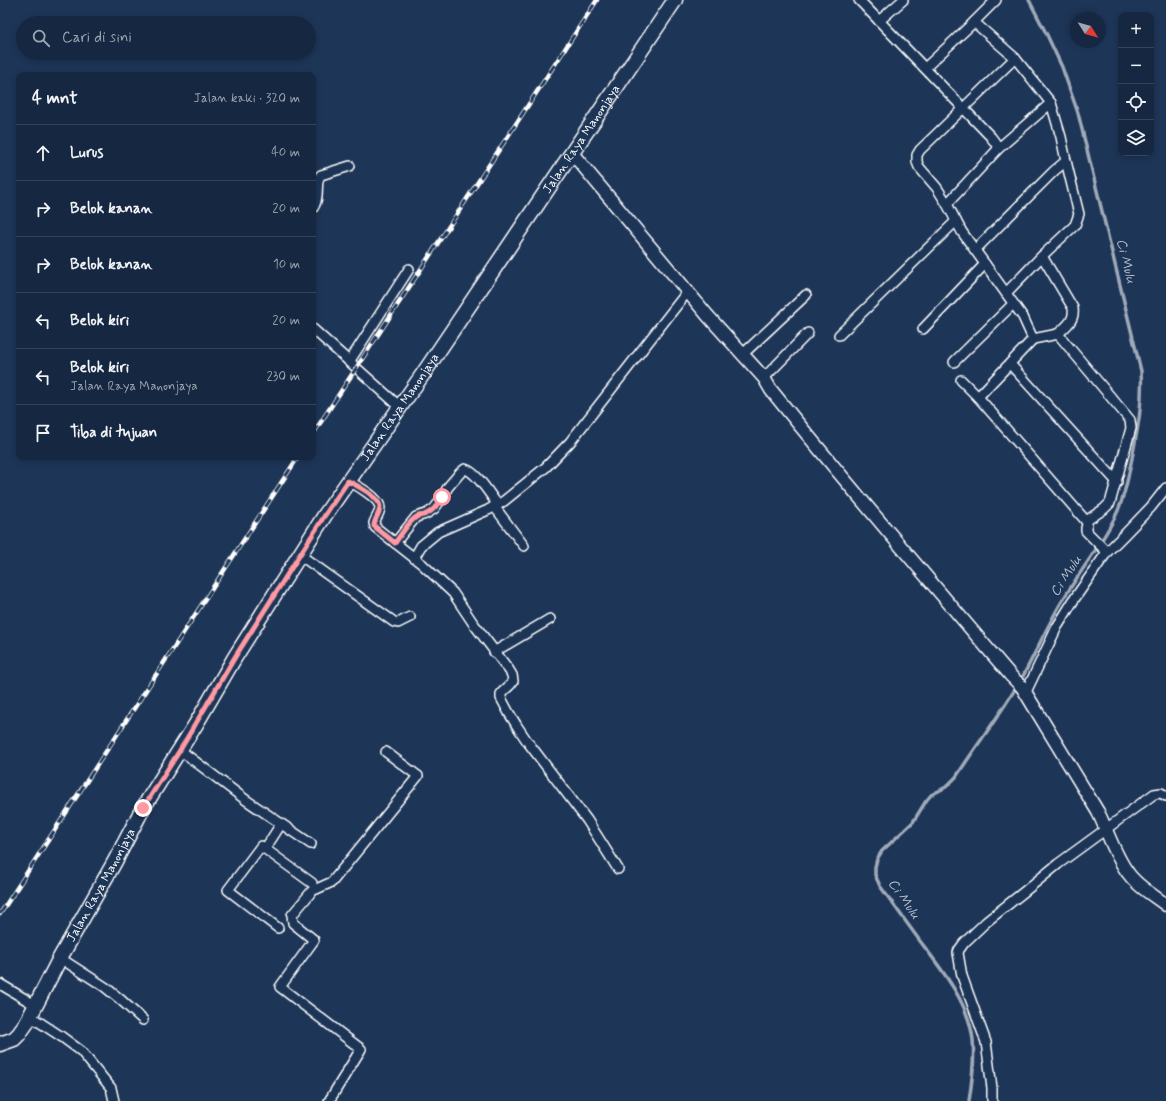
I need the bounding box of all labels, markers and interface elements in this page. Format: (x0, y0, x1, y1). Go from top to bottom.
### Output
north arrow (1070, 12, 1106, 48)
map controls (1118, 12, 1154, 156)
button: + (1118, 12, 1154, 48)
search box (16, 16, 316, 60)
icon: search (30, 27, 52, 49)
text: Cari di sini (62, 28, 132, 48)
button: − (1118, 48, 1154, 84)
street label: Jalan Raya Manonjaya (539, 81, 624, 197)
button: locate (1118, 84, 1154, 120)
text: 4 mnt (32, 87, 77, 109)
text: Jalan kaki · 320 m (194, 90, 300, 107)
button: layers (1118, 120, 1154, 156)
icon: ahead (32, 142, 54, 164)
text: Lurus (70, 143, 103, 163)
text: 40 m (271, 144, 300, 161)
icon: right (32, 198, 54, 220)
text: Belok kanan (70, 199, 153, 219)
text: 20 m (272, 200, 300, 217)
water label: Ci Mulu (1112, 237, 1140, 285)
icon: right (32, 254, 54, 276)
text: Belok kanan (70, 255, 153, 275)
text: 10 m (273, 256, 300, 273)
icon: left (32, 310, 54, 332)
text: Belok kiri (70, 311, 129, 331)
text: 20 m (272, 312, 300, 329)
street label: Jalan Raya Manonjaya (356, 350, 443, 465)
text: Belok kiri (70, 358, 129, 378)
icon: left (32, 366, 54, 388)
text: 230 m (266, 368, 300, 385)
text: Jalan Raya Manonjaya (70, 378, 198, 395)
icon: arrive (32, 422, 54, 444)
text: Tiba di tujuan (70, 423, 157, 443)
route start (433, 488, 451, 506)
water label: Ci Mulu (1046, 552, 1086, 600)
route end (134, 799, 152, 817)
street label: Jalan Raya Manonjaya (62, 825, 139, 945)
water label: Ci Mulu (884, 875, 925, 923)

